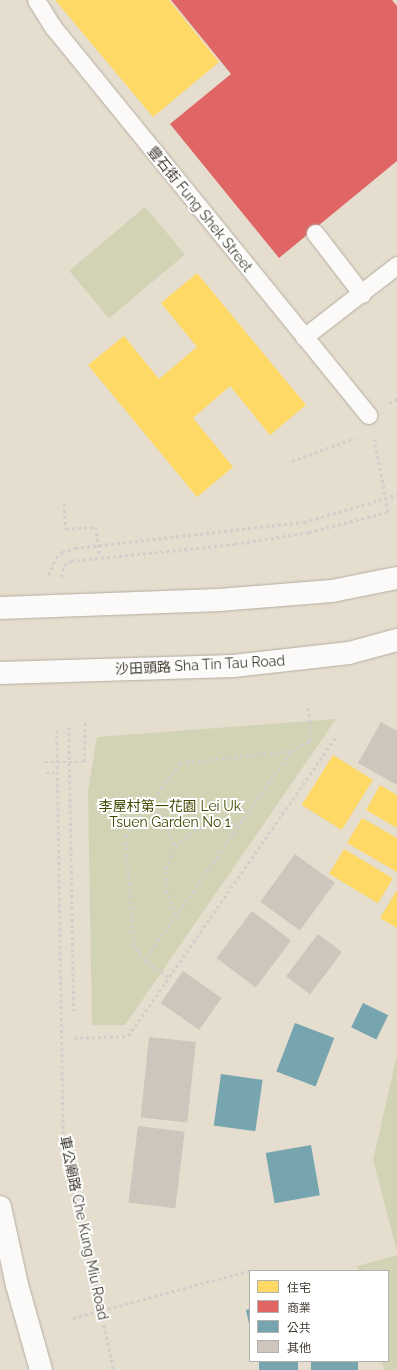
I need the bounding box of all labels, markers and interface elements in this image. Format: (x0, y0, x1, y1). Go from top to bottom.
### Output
street label: 豐石街 Fung Shek Street (144, 143, 256, 275)
street label: 沙田頭路 Sha Tin Tau Road (114, 652, 286, 678)
park label: 李屋村第一花園 Lei Uk Tsuen Garden No 1 (99, 798, 241, 830)
street label: 車公廟路 Che Kung Miu Road (56, 1135, 112, 1321)
legend (249, 1270, 389, 1362)
text: 住宅 (287, 1281, 311, 1295)
text: 商業 (287, 1301, 311, 1315)
text: 公共 (287, 1321, 311, 1335)
text: 其他 (287, 1341, 311, 1355)

